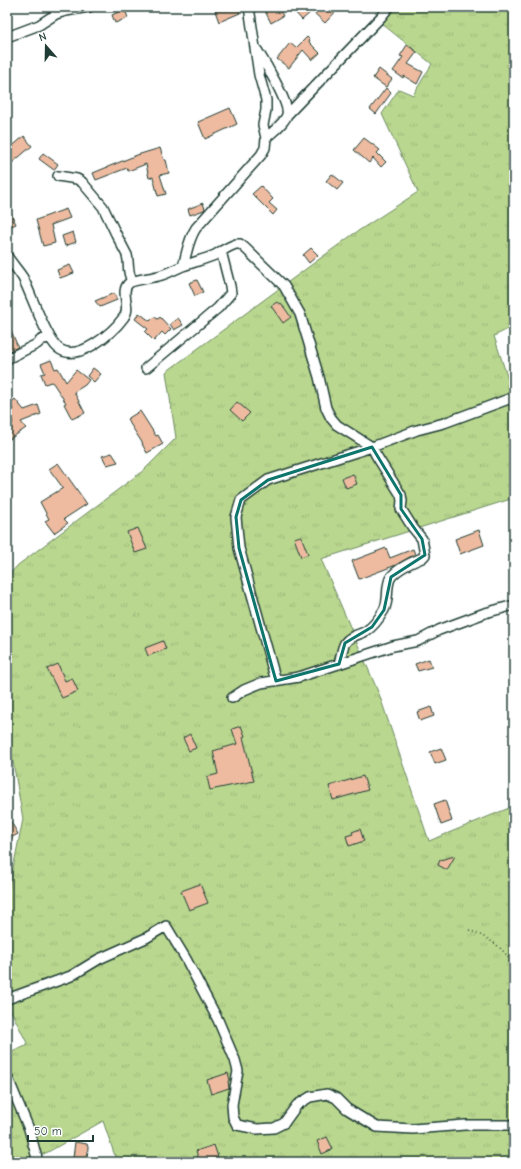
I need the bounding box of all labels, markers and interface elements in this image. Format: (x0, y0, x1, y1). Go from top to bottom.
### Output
north arrow (26, 26, 66, 66)
text: N (37, 30, 48, 44)
scale bar (28, 1117, 93, 1143)
text: 50 m (34, 1124, 62, 1138)

